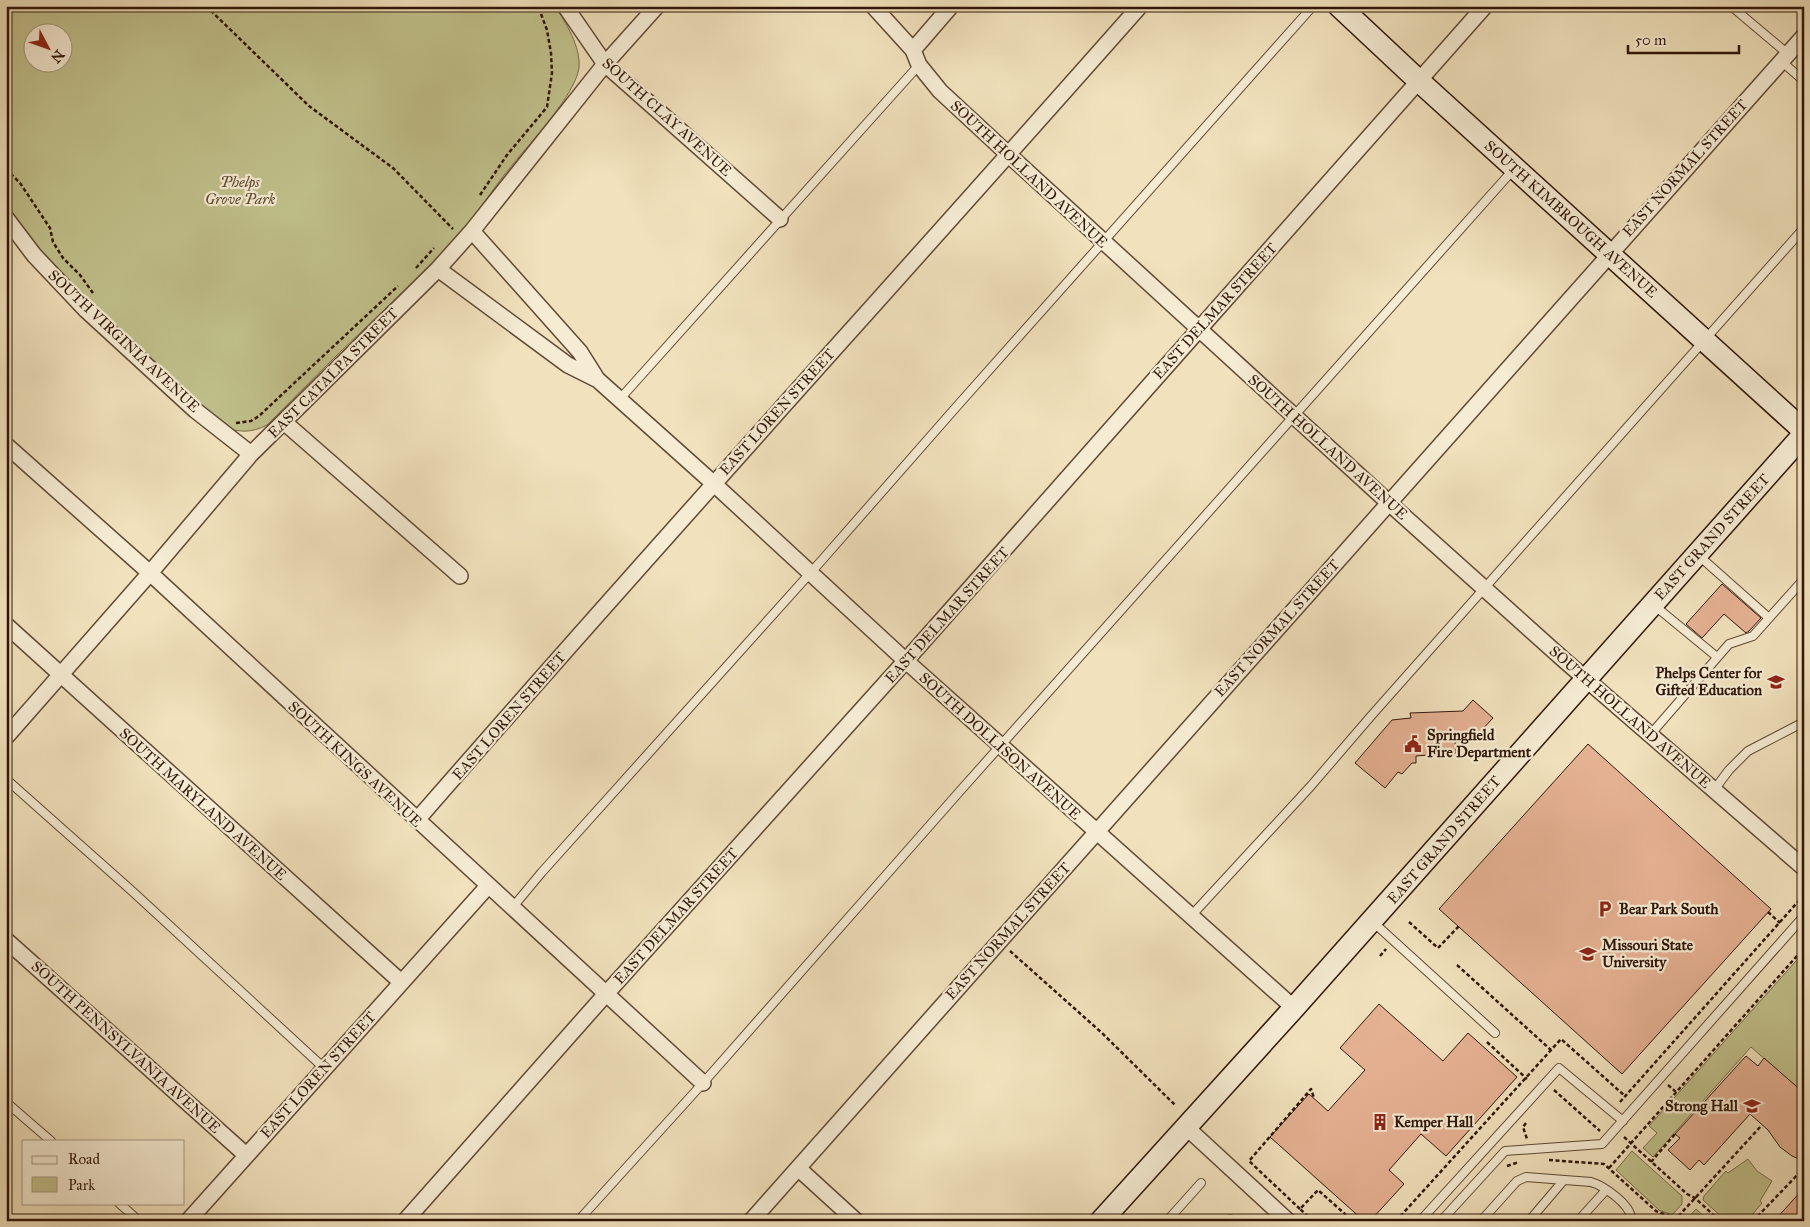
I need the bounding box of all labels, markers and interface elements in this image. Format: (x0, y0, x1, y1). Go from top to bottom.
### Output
north arrow (22, 22, 72, 72)
scale bar (1628, 22, 1739, 54)
text: 50 m (1635, 31, 1667, 49)
text: N (47, 46, 68, 66)
street label: SOUTH CLAY AVENUE (599, 54, 736, 180)
street label: SOUTH HOLLAND AVENUE (947, 96, 1111, 252)
street label: EAST NORMAL STREET (1619, 96, 1751, 240)
street label: SOUTH KIMBROUGH AVENUE (1481, 137, 1661, 302)
park label: Phelps Grove Park (205, 173, 275, 208)
street label: EAST DELMAR STREET (1149, 239, 1281, 383)
street label: SOUTH VIRGINIA AVENUE (44, 266, 204, 416)
street label: EAST CATALPA STREET (264, 304, 402, 442)
street label: EAST LOREN STREET (715, 345, 839, 479)
street label: SOUTH HOLLAND AVENUE (1245, 371, 1412, 524)
street label: EAST GRAND STREET (1651, 470, 1773, 604)
street label: EAST DELMAR STREET (881, 543, 1013, 687)
street label: EAST NORMAL STREET (1211, 556, 1343, 700)
street label: SOUTH HOLLAND AVENUE (1546, 642, 1715, 792)
street label: EAST LOREN STREET (448, 648, 570, 784)
place label: Phelps Center for Gifted Education (1655, 664, 1763, 699)
street label: SOUTH DOLLISON AVENUE (915, 669, 1085, 824)
school or university icon: Phelps Center for Gifted Education (1766, 672, 1786, 692)
street label: SOUTH KINGS AVENUE (284, 697, 426, 831)
street label: SOUTH MARYLAND AVENUE (116, 724, 290, 884)
place label: Springfield Fire Department (1427, 726, 1532, 762)
public building icon: Springfield Fire Department (1403, 734, 1423, 754)
street label: EAST GRAND STREET (1384, 772, 1504, 908)
street label: EAST DELMAR STREET (610, 844, 742, 988)
street label: EAST NORMAL STREET (942, 859, 1074, 1003)
parking icon: Bear Park South (1595, 899, 1615, 919)
place label: Bear Park South (1619, 900, 1719, 918)
place label: Missouri State University (1602, 936, 1694, 972)
school or university icon: Missouri State University (1578, 944, 1598, 964)
street label: SOUTH PENNSYLVANIA AVENUE (28, 957, 225, 1137)
street label: EAST LOREN STREET (256, 1008, 380, 1142)
school or university icon: Strong Hall (1742, 1096, 1762, 1116)
place label: Strong Hall (1665, 1097, 1739, 1116)
building icon: Kemper Hall (1370, 1112, 1390, 1132)
place label: Kemper Hall (1394, 1113, 1474, 1132)
legend (22, 1140, 185, 1204)
text: Road (68, 1150, 100, 1168)
text: Park (68, 1176, 95, 1194)

